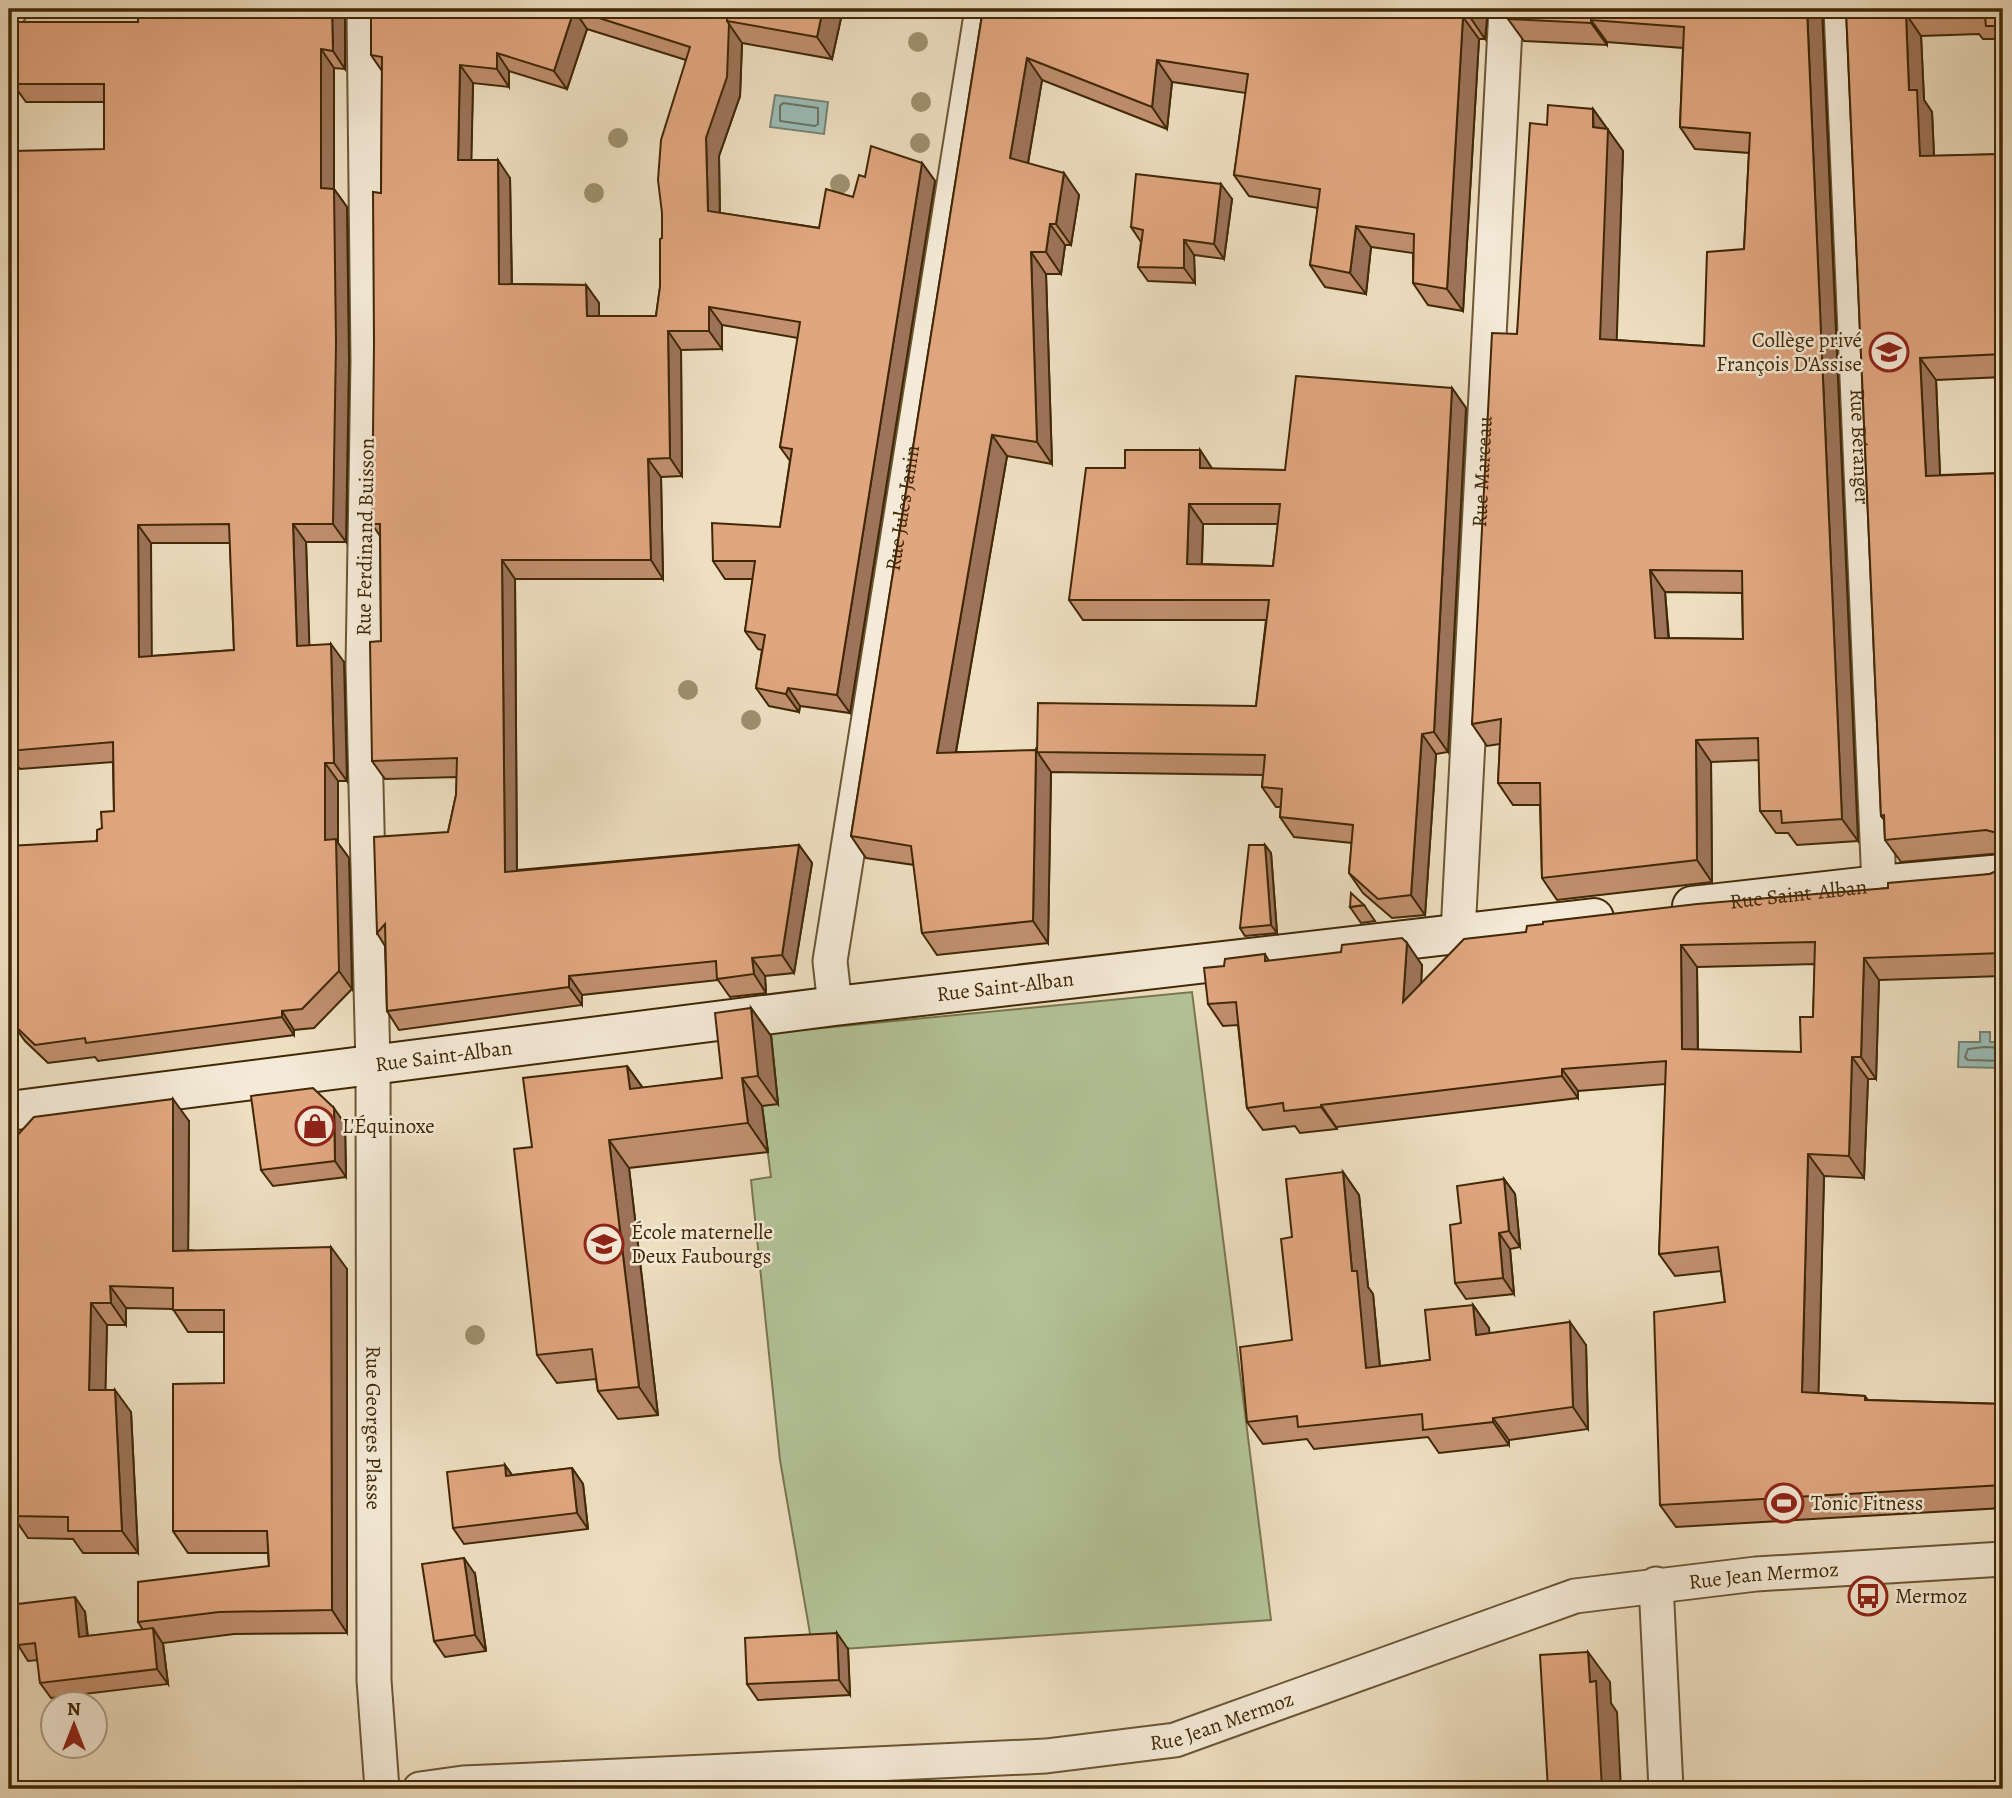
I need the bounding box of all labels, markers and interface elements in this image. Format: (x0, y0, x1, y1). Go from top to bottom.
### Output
place label: Collège privé François D'Assise (1716, 326, 1862, 378)
school or university icon: Collège privé François D'Assise (1868, 331, 1910, 373)
street label: Rue Béranger (1843, 388, 1876, 505)
street label: Rue Marceau (1465, 415, 1499, 528)
street label: Rue Ferdinand Buisson (349, 438, 381, 636)
street label: Rue Jules Janin (878, 443, 926, 573)
street label: Rue Saint-Alban (1728, 872, 1868, 916)
street label: Rue Saint-Alban (935, 964, 1075, 1008)
street label: Rue Saint-Alban (373, 1033, 514, 1078)
shop icon: L'Équinoxe (294, 1105, 336, 1147)
place label: L'Équinoxe (342, 1112, 435, 1140)
place label: École maternelle Deux Faubourgs (631, 1218, 773, 1270)
school or university icon: École maternelle Deux Faubourgs (583, 1223, 625, 1265)
street label: Rue Georges Plasse (359, 1346, 388, 1510)
sports icon: Tonic Fitness (1763, 1482, 1805, 1524)
place label: Tonic Fitness (1811, 1489, 1923, 1517)
street label: Rue Jean Mermoz (1687, 1555, 1839, 1596)
bus stop icon: Mermoz (1847, 1575, 1889, 1617)
place label: Mermoz (1895, 1582, 1967, 1610)
street label: Rue Jean Mermoz (1148, 1684, 1298, 1757)
north arrow (38, 1689, 108, 1759)
text: N (67, 1696, 81, 1722)

